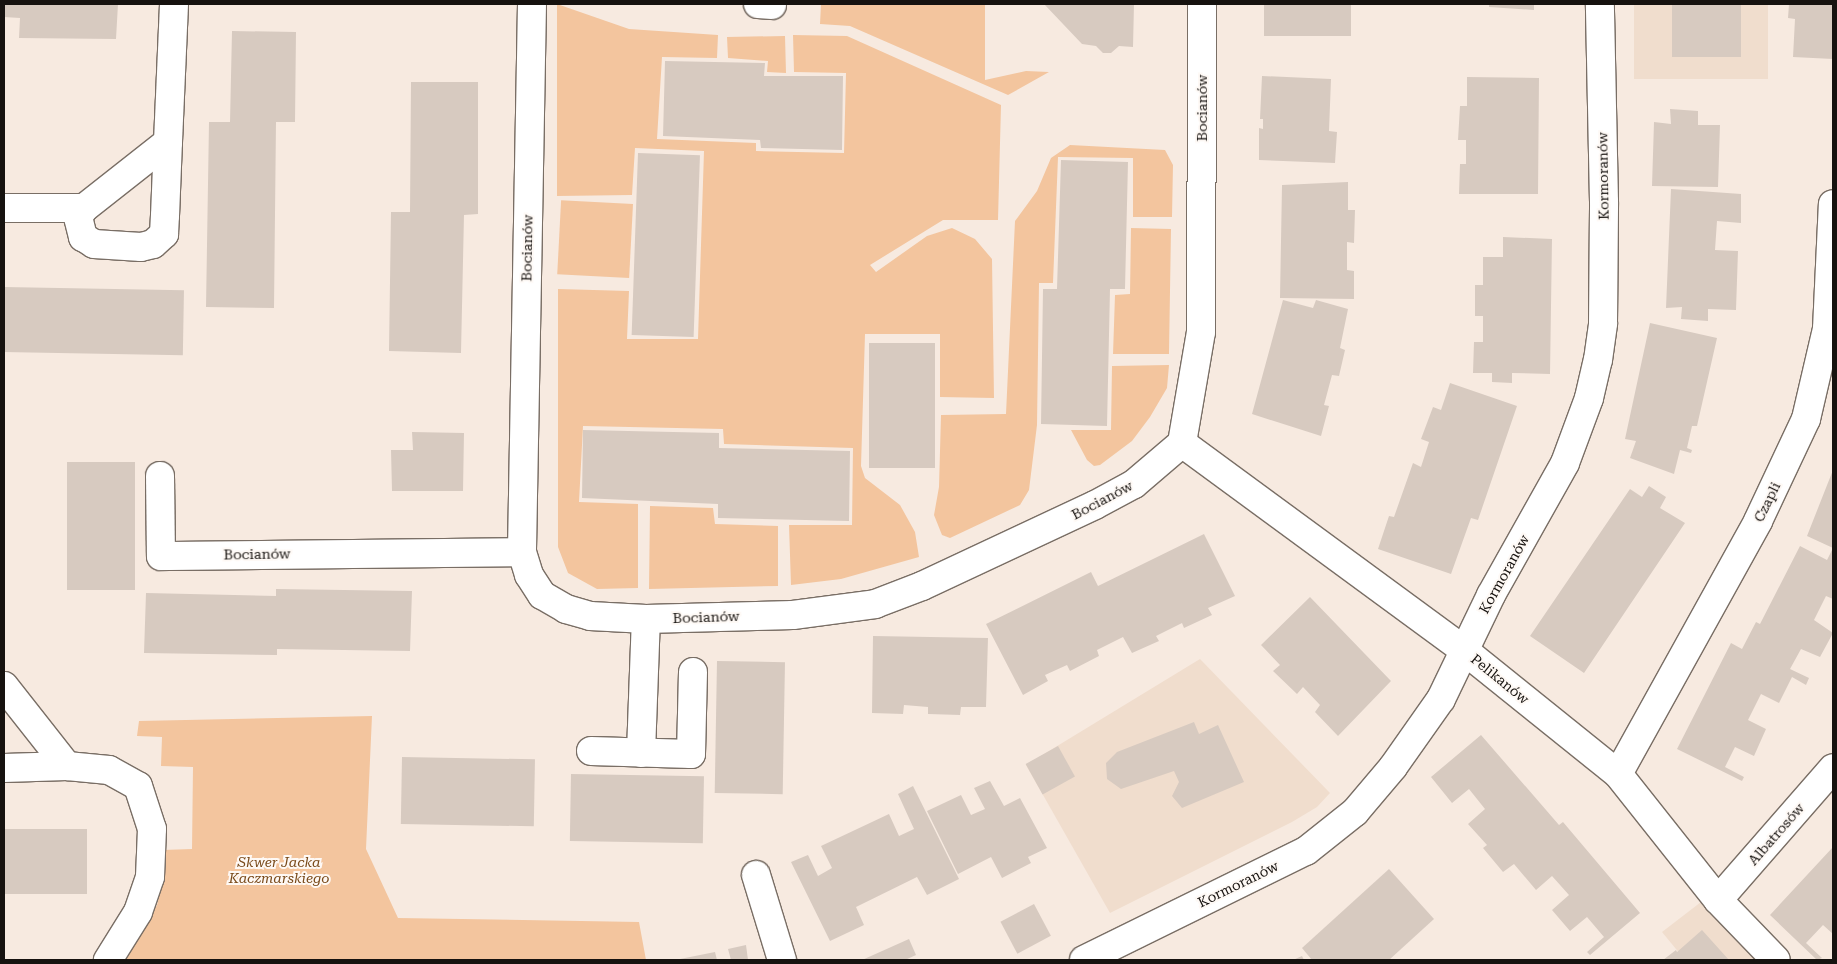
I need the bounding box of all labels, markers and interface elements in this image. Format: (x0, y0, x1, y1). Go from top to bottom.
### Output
street label: Bocianów (1194, 75, 1210, 141)
street label: Kormoranów (1594, 132, 1612, 220)
street label: Bocianów (518, 214, 536, 282)
street label: Bocianów (1069, 477, 1135, 523)
street label: Czapli (1750, 479, 1784, 525)
street label: Kormoranów (1475, 532, 1533, 616)
street label: Bocianów (223, 545, 291, 563)
street label: Bocianów (672, 607, 740, 627)
street label: Pelikanów (1468, 650, 1532, 708)
street label: Albatrosów (1745, 800, 1807, 868)
park label: Skwer Jacka Kaczmarskiego (229, 854, 329, 886)
street label: Kormoranów (1195, 857, 1281, 911)

